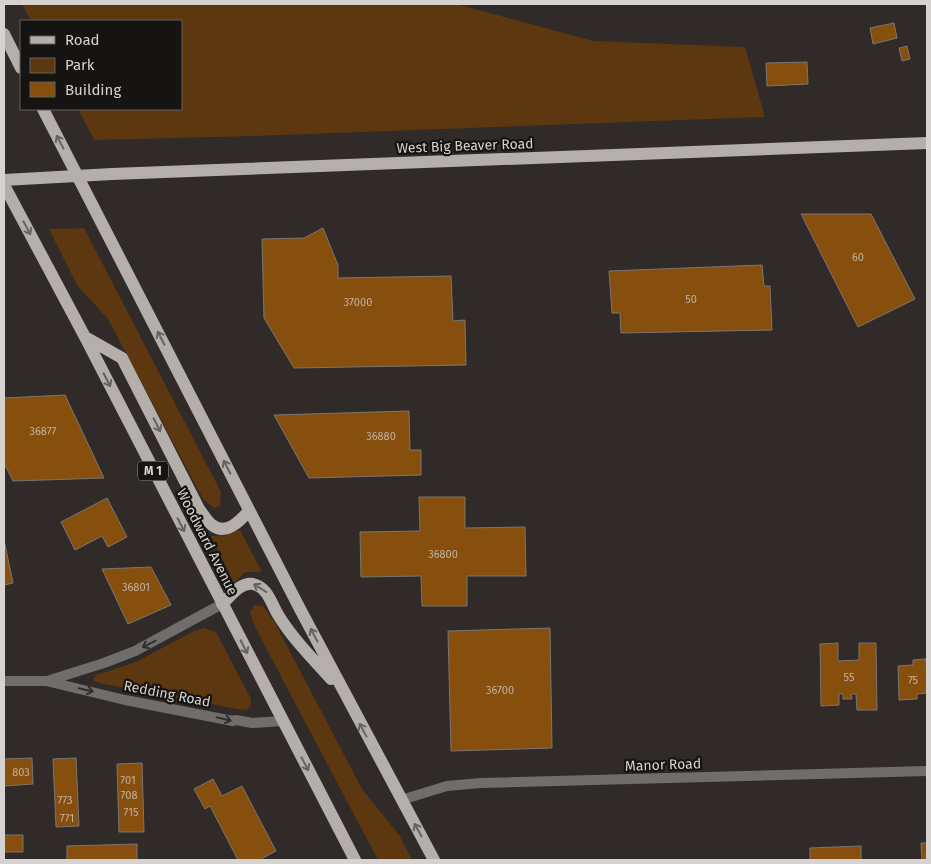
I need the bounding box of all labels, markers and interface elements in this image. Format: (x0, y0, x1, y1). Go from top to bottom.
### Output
legend (20, 20, 182, 110)
text: Road (65, 31, 100, 49)
text: Park (65, 56, 95, 74)
text: Building (65, 81, 121, 99)
one-way arrow (55, 135, 65, 150)
street label: West Big Beaver Road (396, 135, 534, 157)
one-way arrow (22, 221, 32, 236)
house number: 60 (852, 251, 864, 264)
house number: 50 (685, 293, 697, 306)
house number: 37000 (344, 296, 372, 309)
one-way arrow (156, 331, 165, 346)
one-way arrow (102, 373, 112, 388)
one-way arrow (153, 417, 162, 432)
house number: 36877 (29, 425, 57, 438)
house number: 36880 (366, 430, 396, 443)
one-way arrow (222, 460, 232, 475)
road number: M 1 (138, 462, 168, 481)
street label: Woodward Avenue (173, 486, 241, 598)
one-way arrow (177, 517, 186, 532)
house number: 36800 (428, 548, 458, 561)
house number: 36801 (122, 581, 150, 594)
one-way arrow (253, 583, 267, 593)
one-way arrow (308, 628, 318, 643)
one-way arrow (141, 639, 156, 649)
one-way arrow (239, 640, 249, 655)
house number: 55 (844, 671, 855, 684)
house number: 75 (908, 674, 919, 687)
street label: Redding Road (122, 677, 212, 711)
house number: 36700 (486, 684, 514, 697)
one-way arrow (77, 686, 93, 696)
one-way arrow (216, 715, 232, 724)
one-way arrow (358, 723, 368, 738)
street label: Manor Road (625, 755, 701, 775)
one-way arrow (300, 757, 310, 772)
house number: 803 (12, 766, 30, 779)
house number: 701 (120, 774, 136, 787)
house number: 708 (121, 789, 137, 802)
house number: 773 (57, 794, 73, 807)
house number: 715 (124, 806, 139, 819)
house number: 771 (60, 812, 74, 825)
one-way arrow (412, 824, 422, 838)

